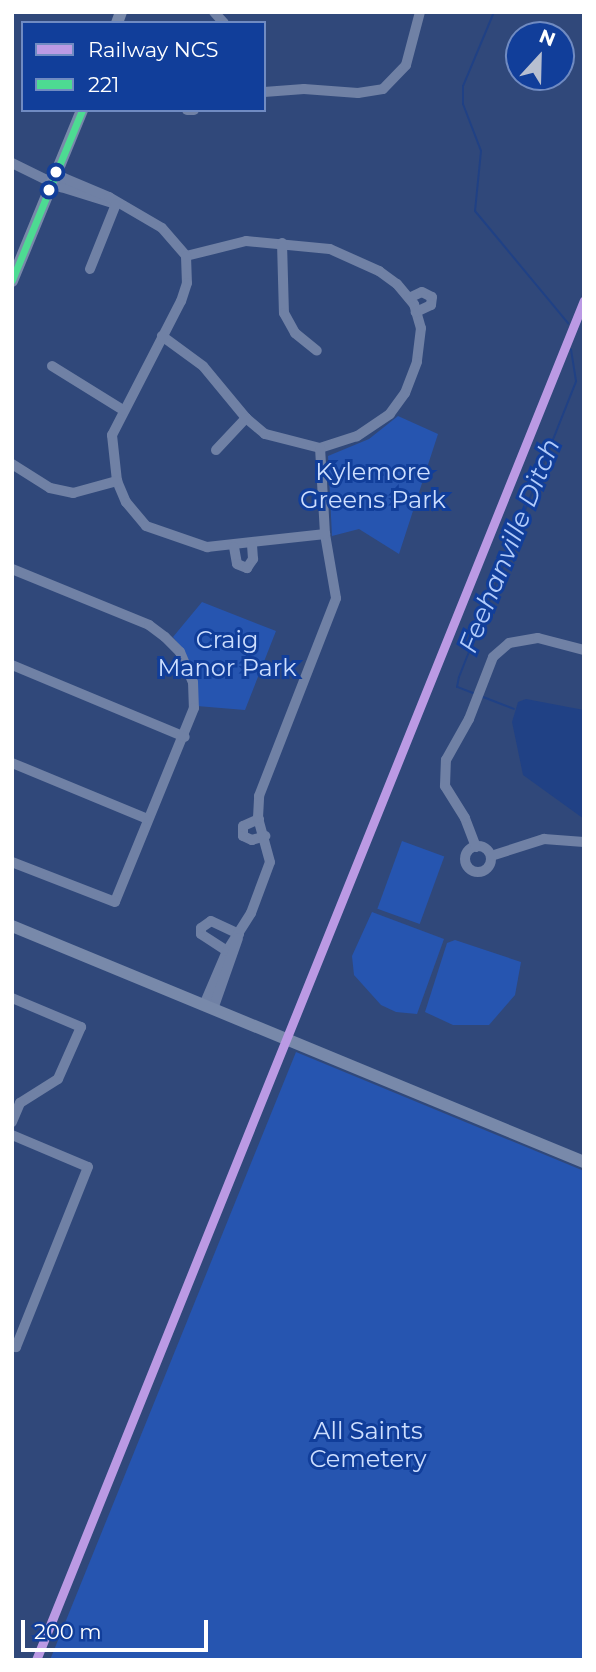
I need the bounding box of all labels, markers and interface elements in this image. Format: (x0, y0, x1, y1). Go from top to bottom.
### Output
legend (21, 21, 266, 112)
north arrow (505, 21, 575, 91)
text: N (536, 24, 559, 51)
text: Railway NCS (88, 37, 219, 62)
text: 221 (88, 72, 119, 97)
unlabelled marker (49, 165, 63, 179)
unlabelled marker (42, 183, 56, 197)
water label: Feehanville Ditch (453, 434, 567, 658)
park label: Kylemore Greens Park (300, 458, 446, 514)
park label: Craig Manor Park (157, 626, 297, 682)
park label: All Saints Cemetery (309, 1417, 427, 1473)
scale bar (24, 1606, 212, 1650)
text: 200 m (34, 1619, 101, 1644)

